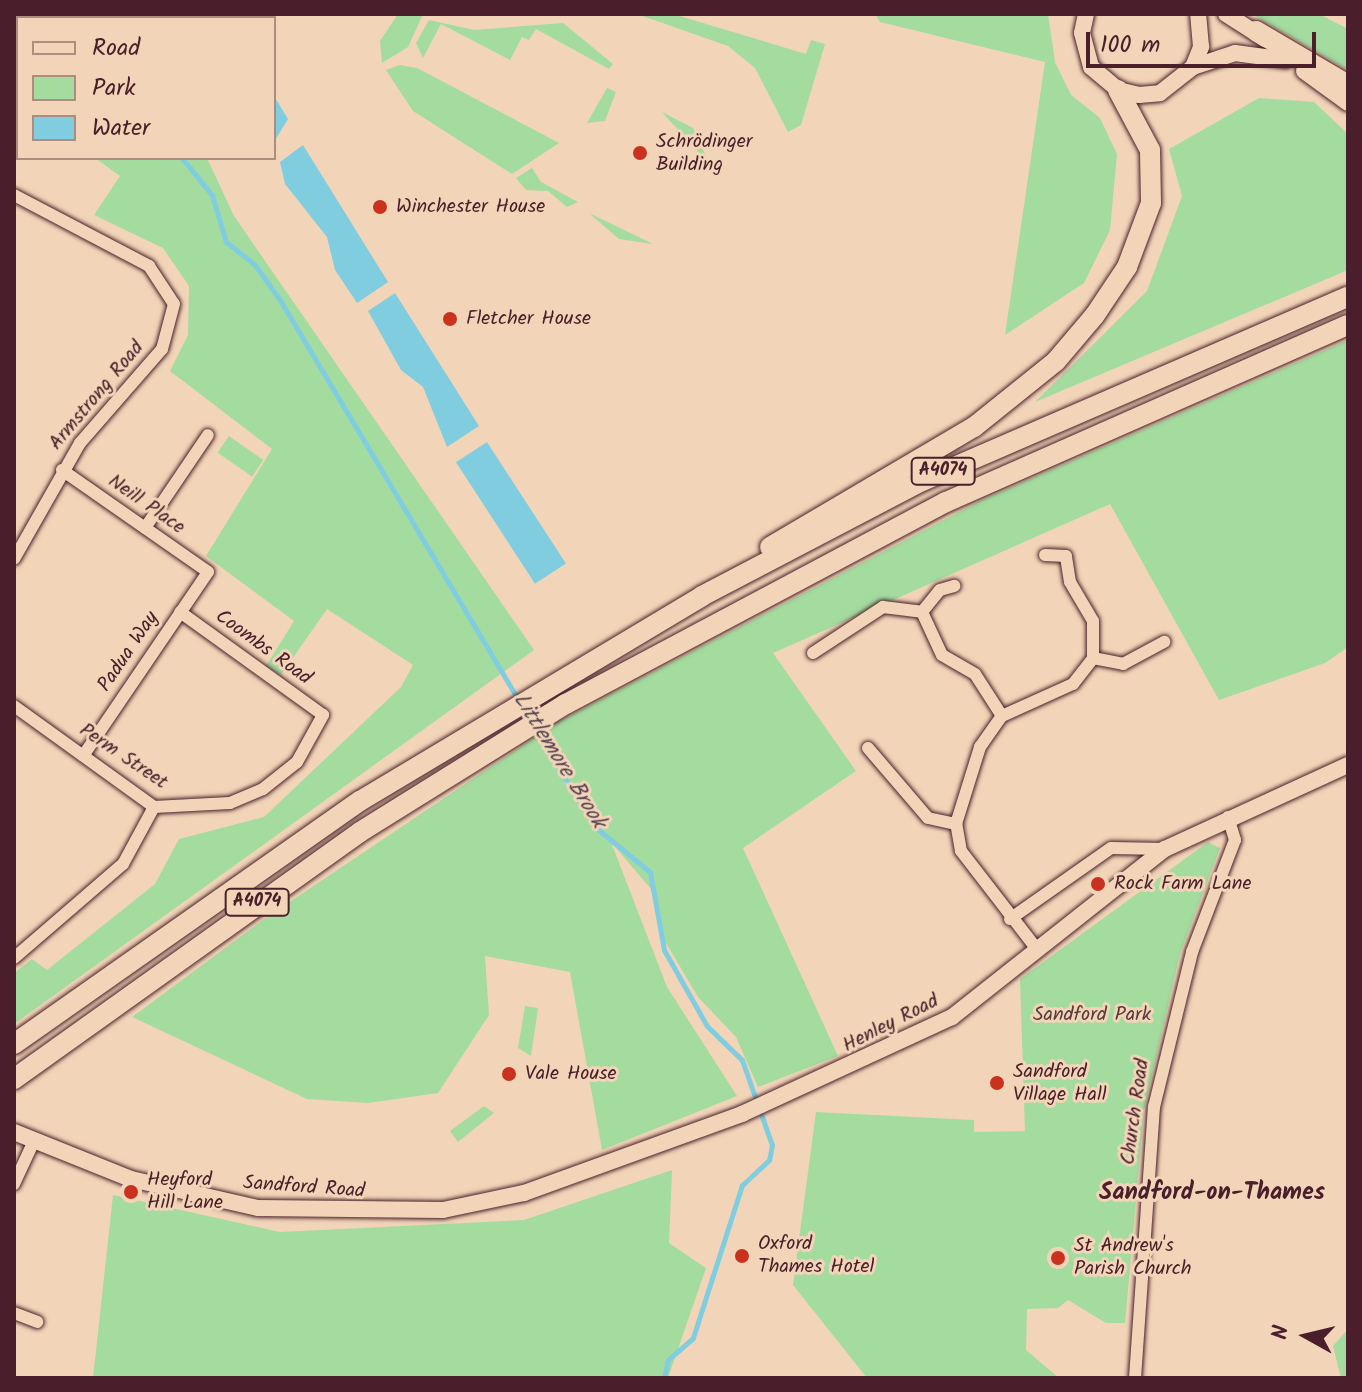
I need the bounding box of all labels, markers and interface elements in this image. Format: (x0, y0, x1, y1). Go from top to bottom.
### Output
legend (16, 16, 276, 160)
scale bar (1090, 16, 1320, 66)
text: 100 m (1100, 26, 1160, 65)
text: Road (92, 29, 140, 68)
text: Park (92, 69, 136, 108)
text: Water (92, 109, 150, 148)
place label: Schrödinger Building (656, 130, 752, 177)
marker: Schrödinger Building (631, 144, 649, 162)
place label: Winchester House (396, 195, 545, 219)
marker: Winchester House (371, 198, 389, 216)
place label: Fletcher House (466, 307, 591, 331)
marker: Fletcher House (441, 310, 459, 328)
street label: Armstrong Road (44, 337, 150, 455)
road number: A4074 (909, 457, 977, 485)
street label: Neill Place (103, 470, 189, 540)
street label: Coombs Road (210, 605, 316, 691)
street label: Padua Way (93, 607, 165, 697)
water label: Littlemore Brook (507, 688, 611, 834)
street label: Perm Street (74, 719, 172, 795)
place label: Rock Farm Lane (1114, 872, 1251, 896)
marker: Rock Farm Lane (1089, 875, 1107, 893)
road number: A4074 (223, 888, 291, 916)
street label: Henley Road (839, 990, 943, 1058)
park label: Sandford Park (1033, 1003, 1151, 1027)
street label: Church Road (1117, 1058, 1155, 1166)
place label: Sandford Village Hall (1013, 1060, 1107, 1107)
place label: Vale House (525, 1062, 617, 1086)
marker: Vale House (500, 1065, 518, 1083)
marker: Sandford Village Hall (988, 1074, 1006, 1092)
place label: Heyford Hill Lane (147, 1168, 223, 1215)
street label: Sandford Road (242, 1172, 366, 1204)
district label: Sandford-on-Thames (1099, 1179, 1325, 1207)
marker: Heyford Hill Lane (122, 1183, 140, 1201)
place label: Oxford Thames Hotel (758, 1232, 874, 1279)
place label: St Andrew's Parish Church (1074, 1234, 1191, 1281)
marker: Oxford Thames Hotel (733, 1247, 751, 1265)
marker: St Andrew's Parish Church (1049, 1249, 1067, 1267)
north arrow (1266, 1296, 1346, 1376)
text: N (1263, 1323, 1300, 1342)

